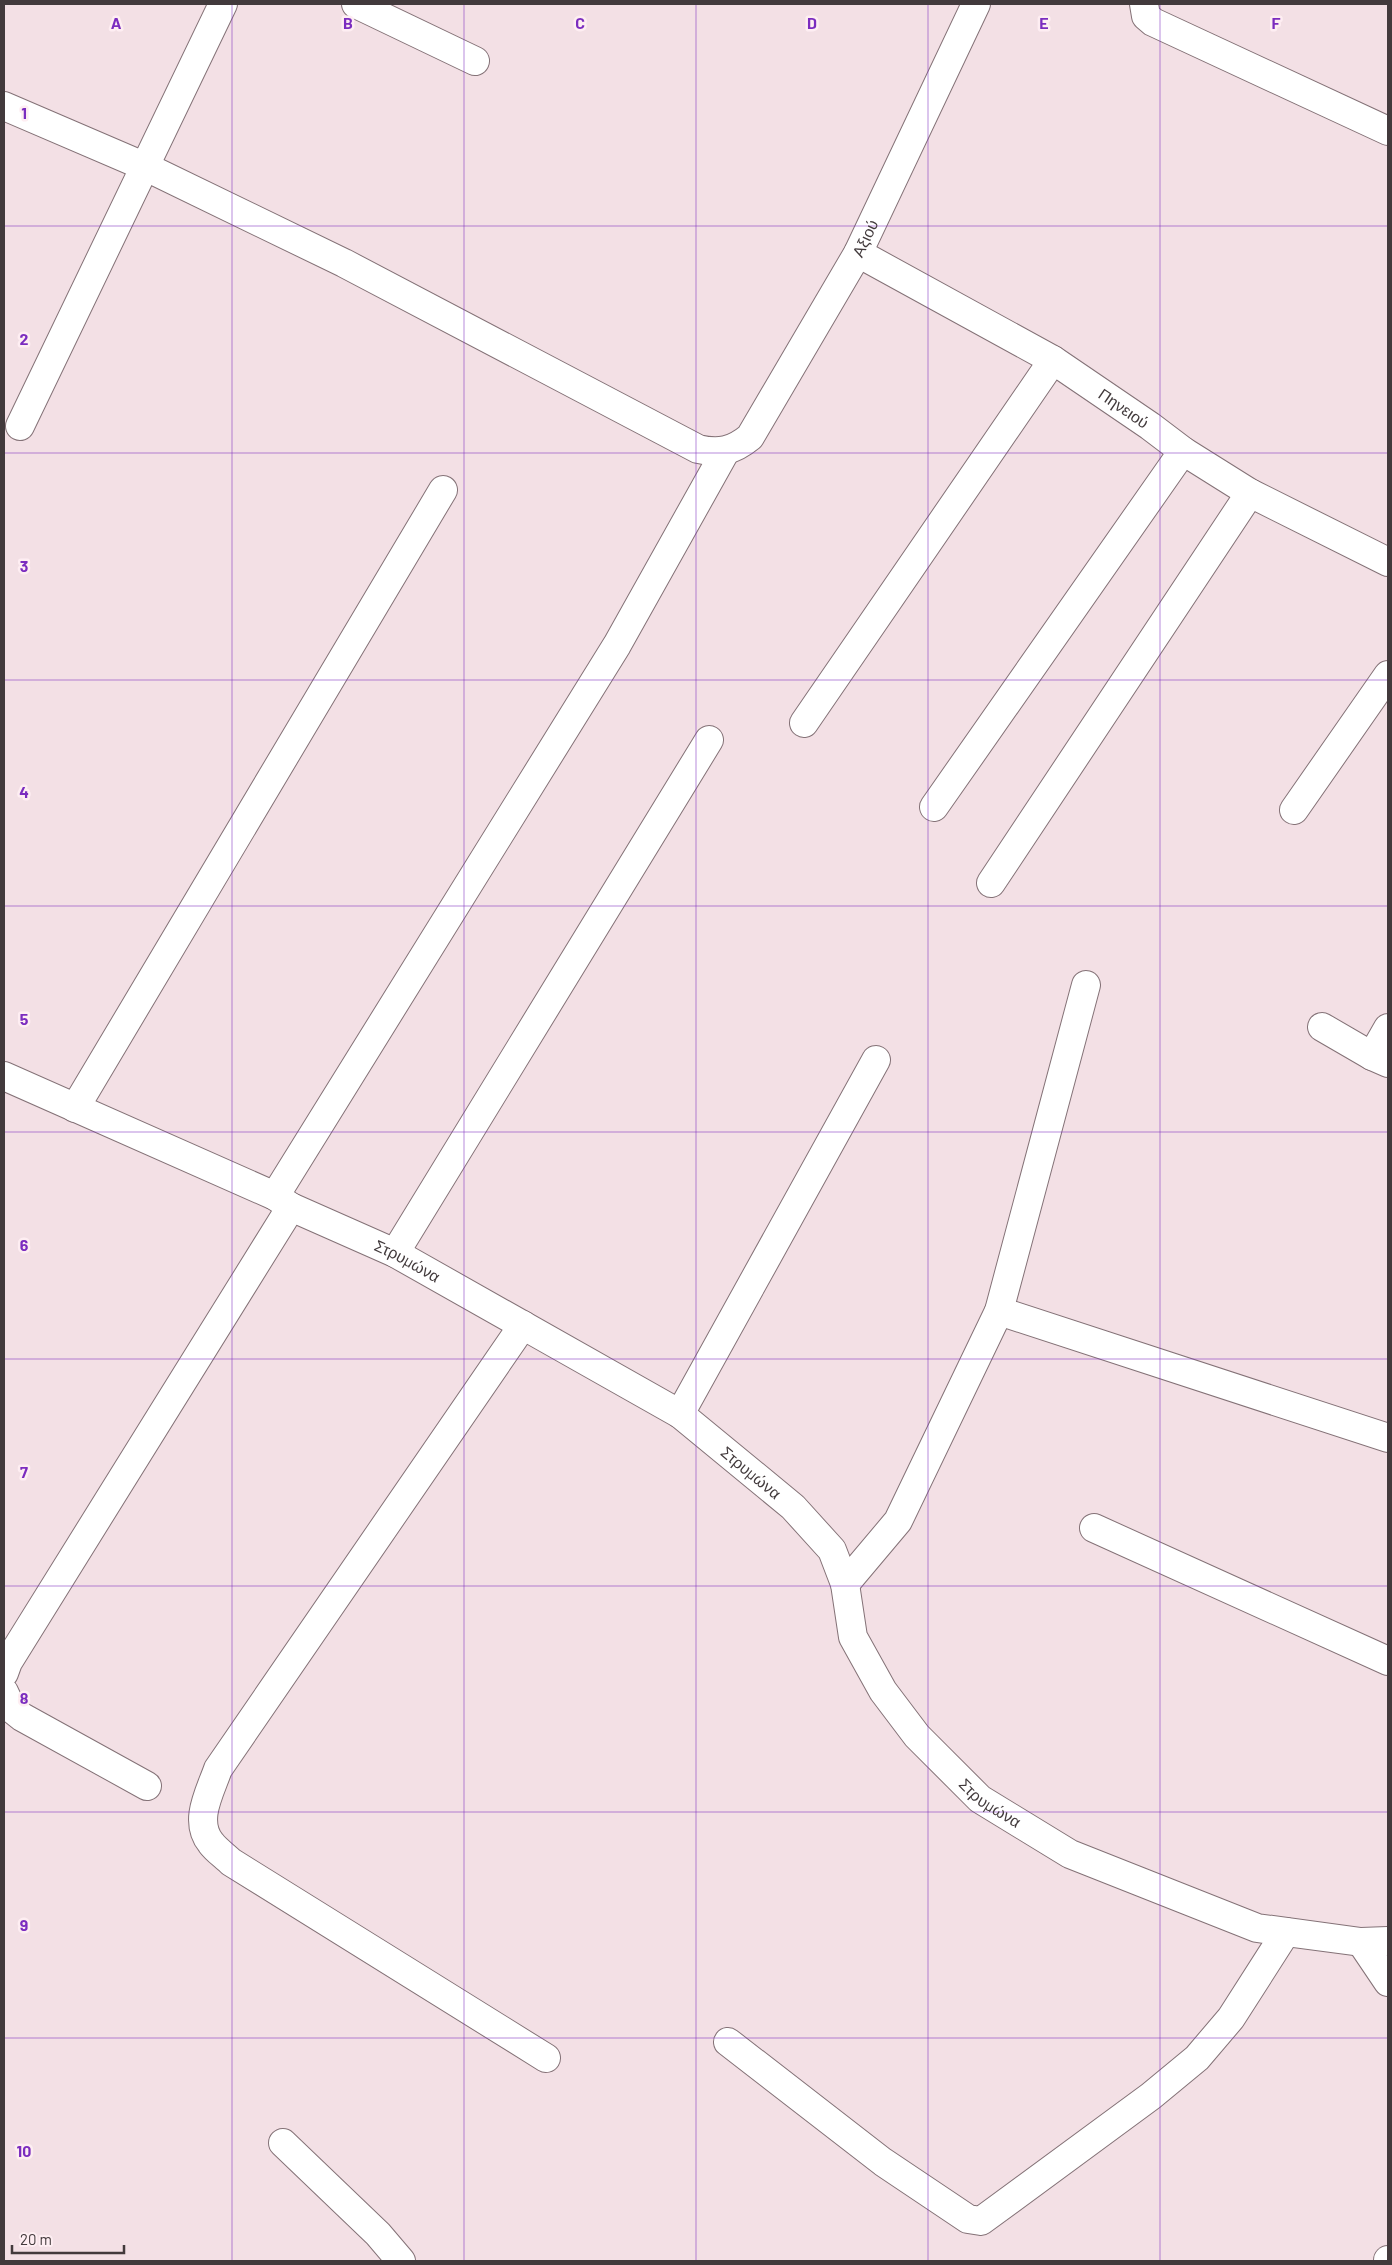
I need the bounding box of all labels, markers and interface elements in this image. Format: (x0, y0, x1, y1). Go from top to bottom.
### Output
text: A (111, 13, 122, 32)
text: B (343, 13, 353, 32)
text: C (575, 13, 585, 32)
text: D (807, 13, 817, 32)
text: E (1039, 13, 1049, 32)
text: F (1272, 13, 1281, 32)
text: 1 (21, 103, 27, 122)
street label: Αξιού (848, 216, 882, 260)
text: 2 (20, 329, 29, 348)
street label: Πηνειού (1095, 384, 1153, 432)
text: 3 (20, 556, 28, 575)
text: 4 (19, 782, 29, 801)
text: 5 (20, 1009, 29, 1028)
text: 6 (20, 1235, 29, 1254)
street label: Στρυμώνα (372, 1235, 444, 1286)
street label: Στρυμώνα (718, 1442, 785, 1502)
text: 7 (20, 1462, 28, 1481)
text: 8 (20, 1688, 29, 1707)
street label: Στρυμώνα (956, 1774, 1025, 1831)
text: 9 (20, 1915, 28, 1934)
text: 10 (17, 2141, 31, 2160)
scale bar (12, 2222, 125, 2254)
text: 20 m (20, 2230, 52, 2248)

